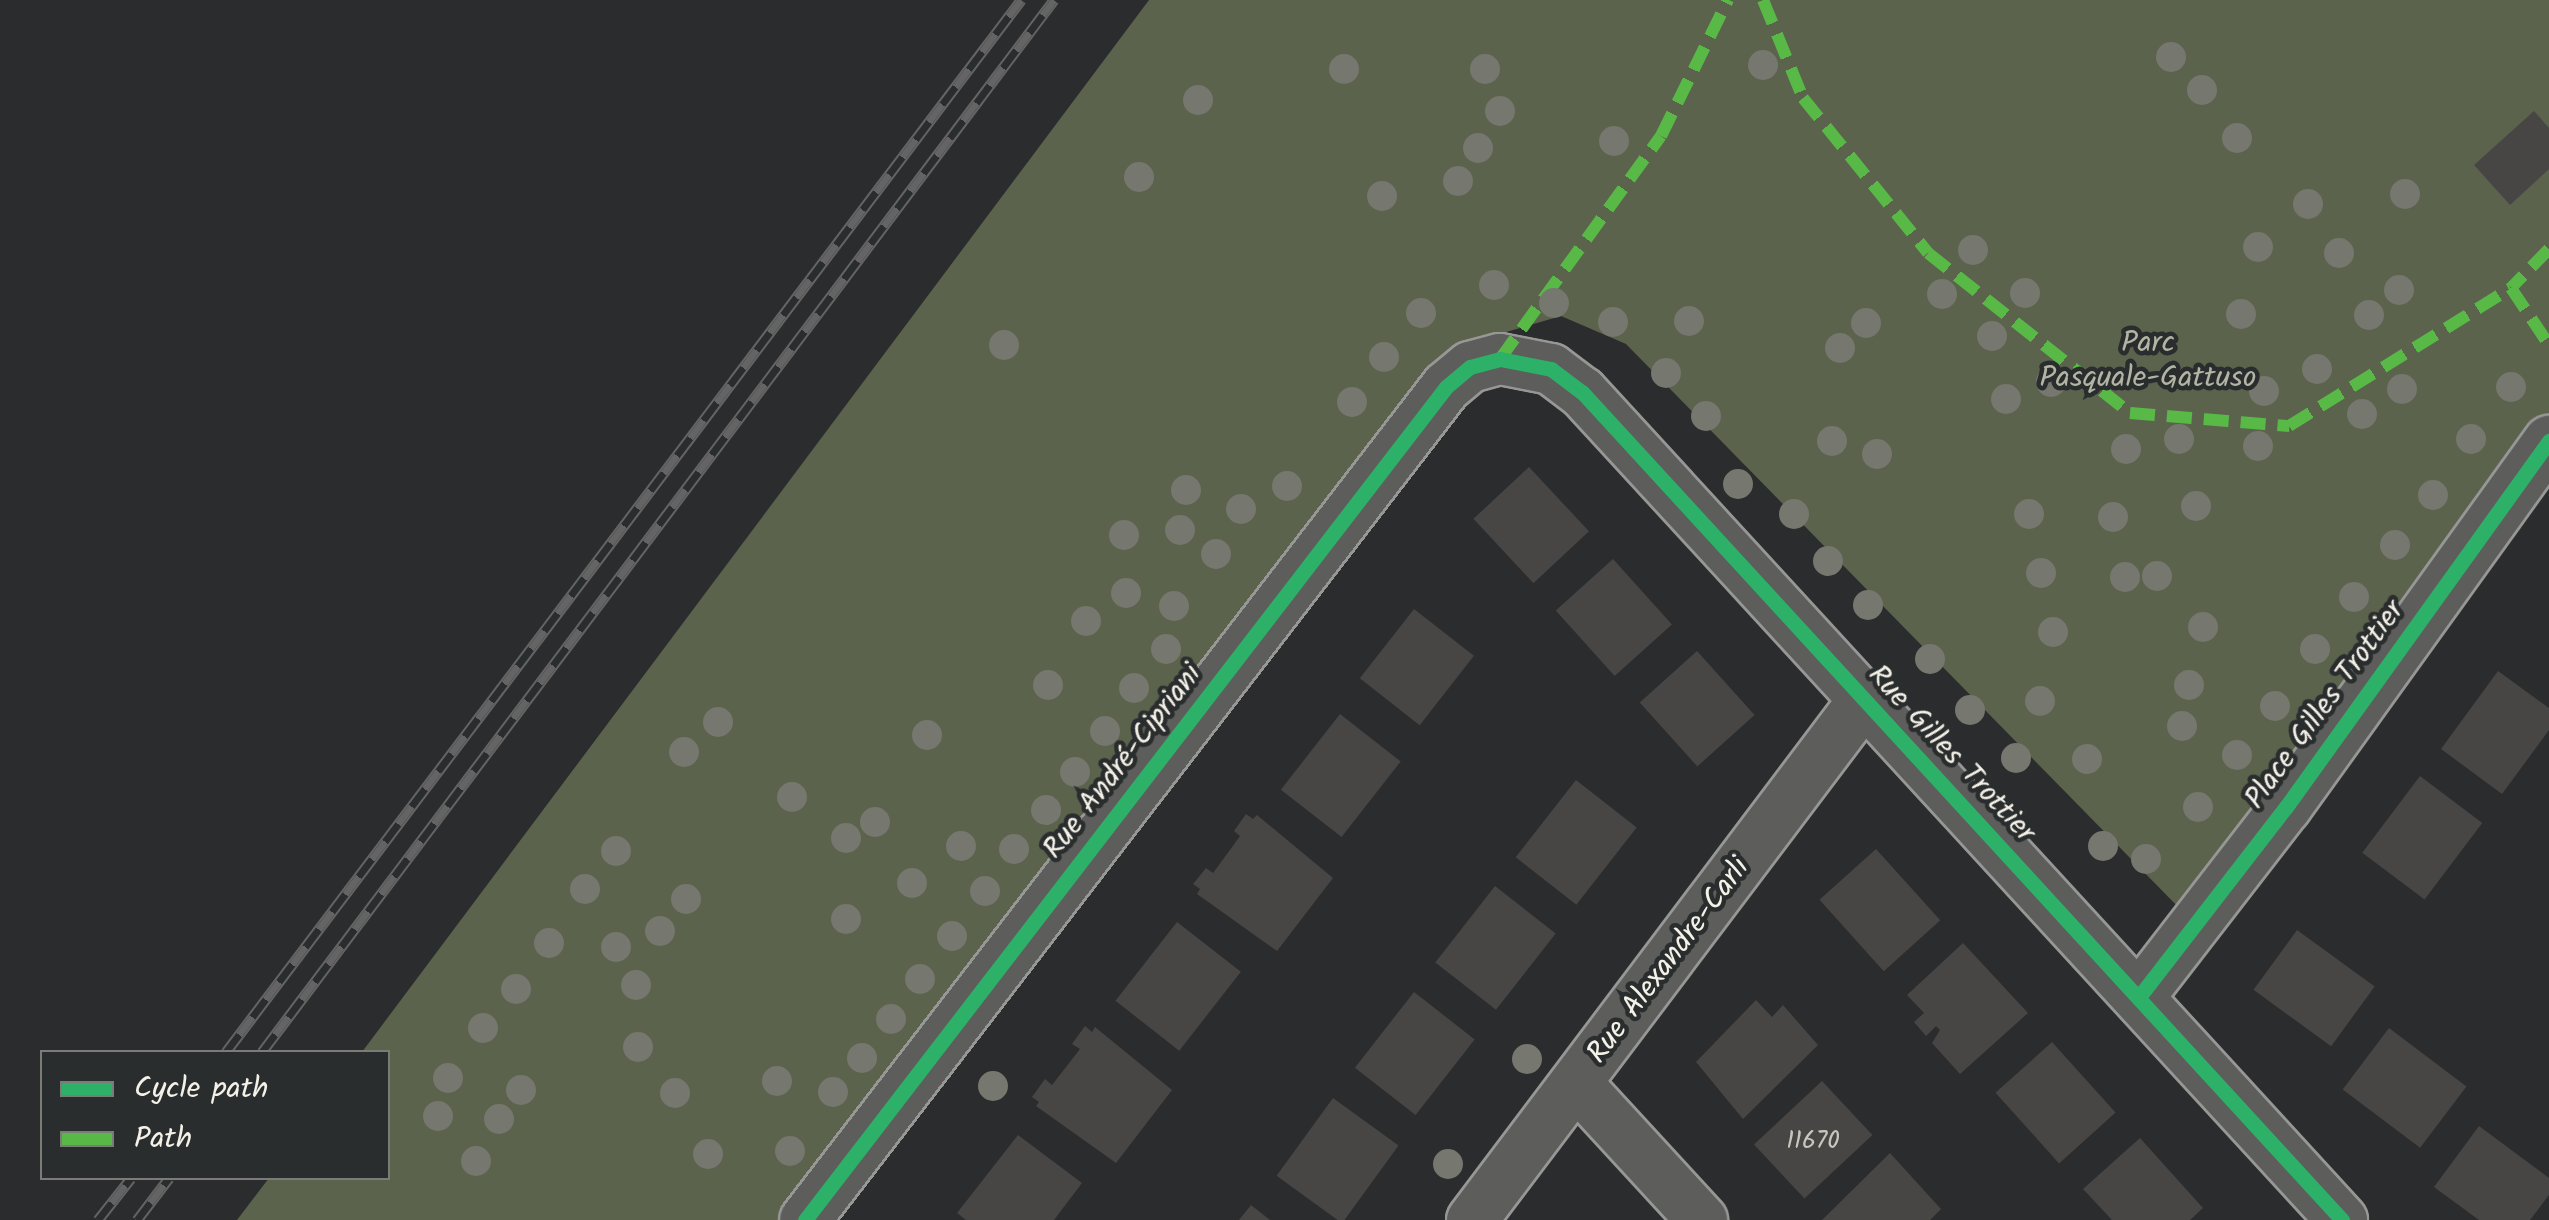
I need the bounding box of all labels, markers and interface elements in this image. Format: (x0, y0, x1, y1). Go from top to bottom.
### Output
park label: Parc Pasquale-Gattuso (2040, 325, 2256, 396)
street label: Place Gilles Trottier (2237, 594, 2413, 816)
street label: Rue André-Cipriani (1036, 657, 1210, 867)
street label: Rue Gilles Trottier (1860, 658, 2042, 850)
street label: Rue Alexandre-Carli (1580, 851, 1758, 1071)
legend (40, 1050, 390, 1180)
text: Cycle path (134, 1065, 268, 1113)
text: Path (134, 1115, 192, 1163)
house number: 11670 (1786, 1126, 1840, 1156)

